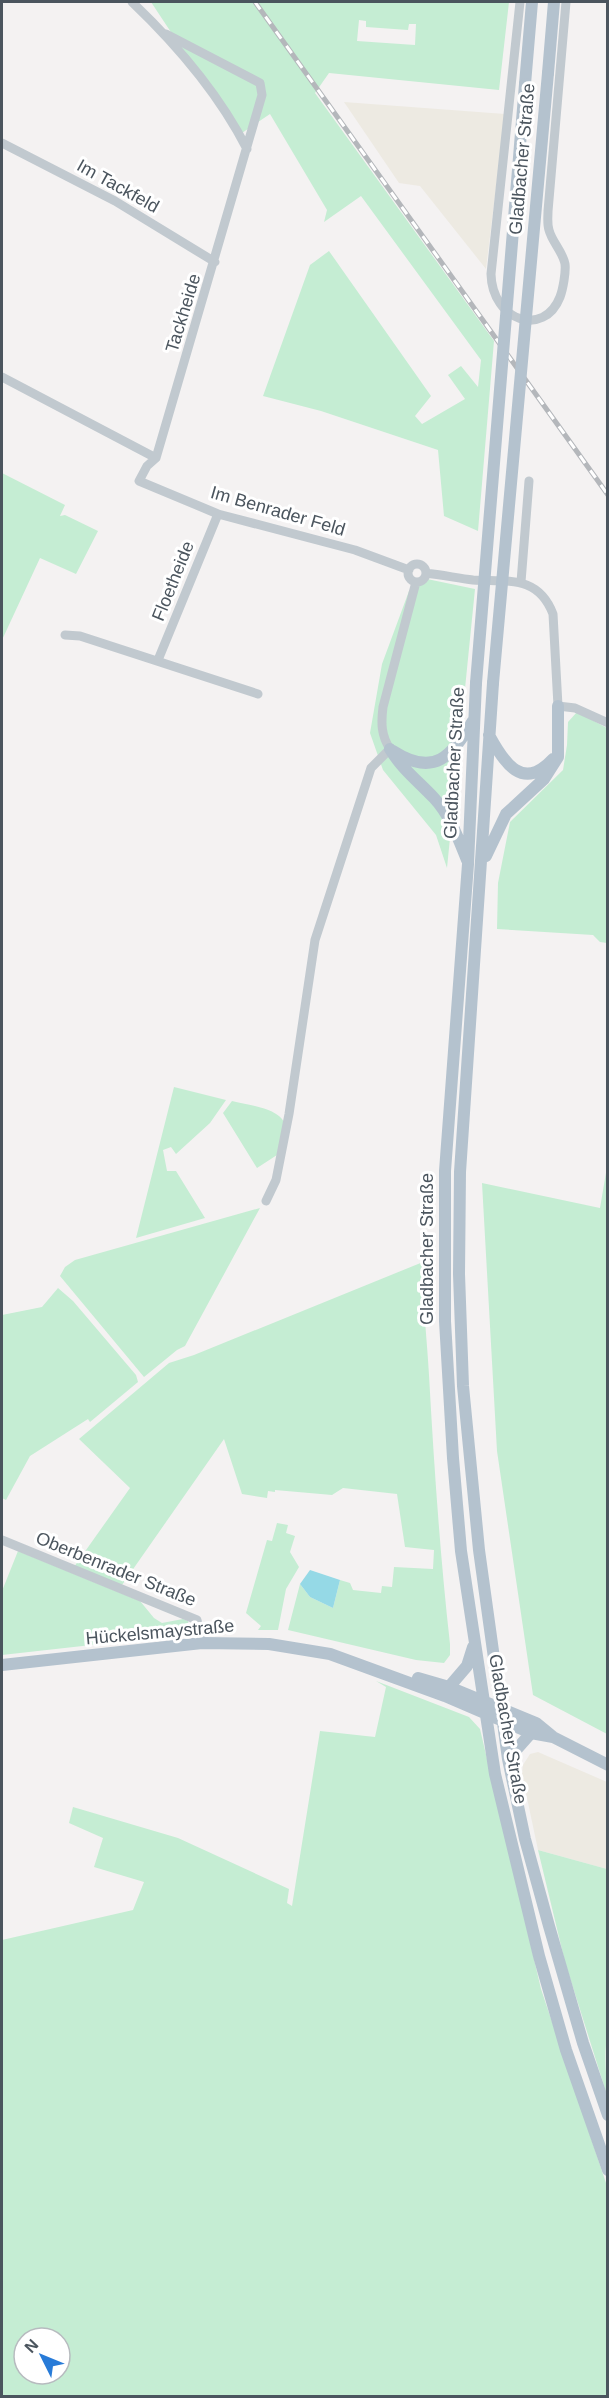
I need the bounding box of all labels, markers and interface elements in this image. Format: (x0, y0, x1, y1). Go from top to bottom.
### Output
street label: Gladbacher Straße (505, 82, 539, 236)
street label: Im Tackfeld (73, 155, 163, 217)
street label: Tackheide (162, 271, 204, 355)
street label: Im Benrader Feld (208, 482, 348, 540)
street label: Floetheide (148, 538, 198, 624)
street label: Gladbacher Straße (440, 687, 468, 839)
street label: Gladbacher Straße (417, 1173, 437, 1325)
street label: Oberbenrader Straße (33, 1528, 199, 1610)
street label: Hückelsmaystraße (85, 1616, 235, 1648)
street label: Gladbacher Straße (485, 1652, 531, 1806)
north arrow (12, 2326, 72, 2386)
text: N (21, 2336, 42, 2356)

